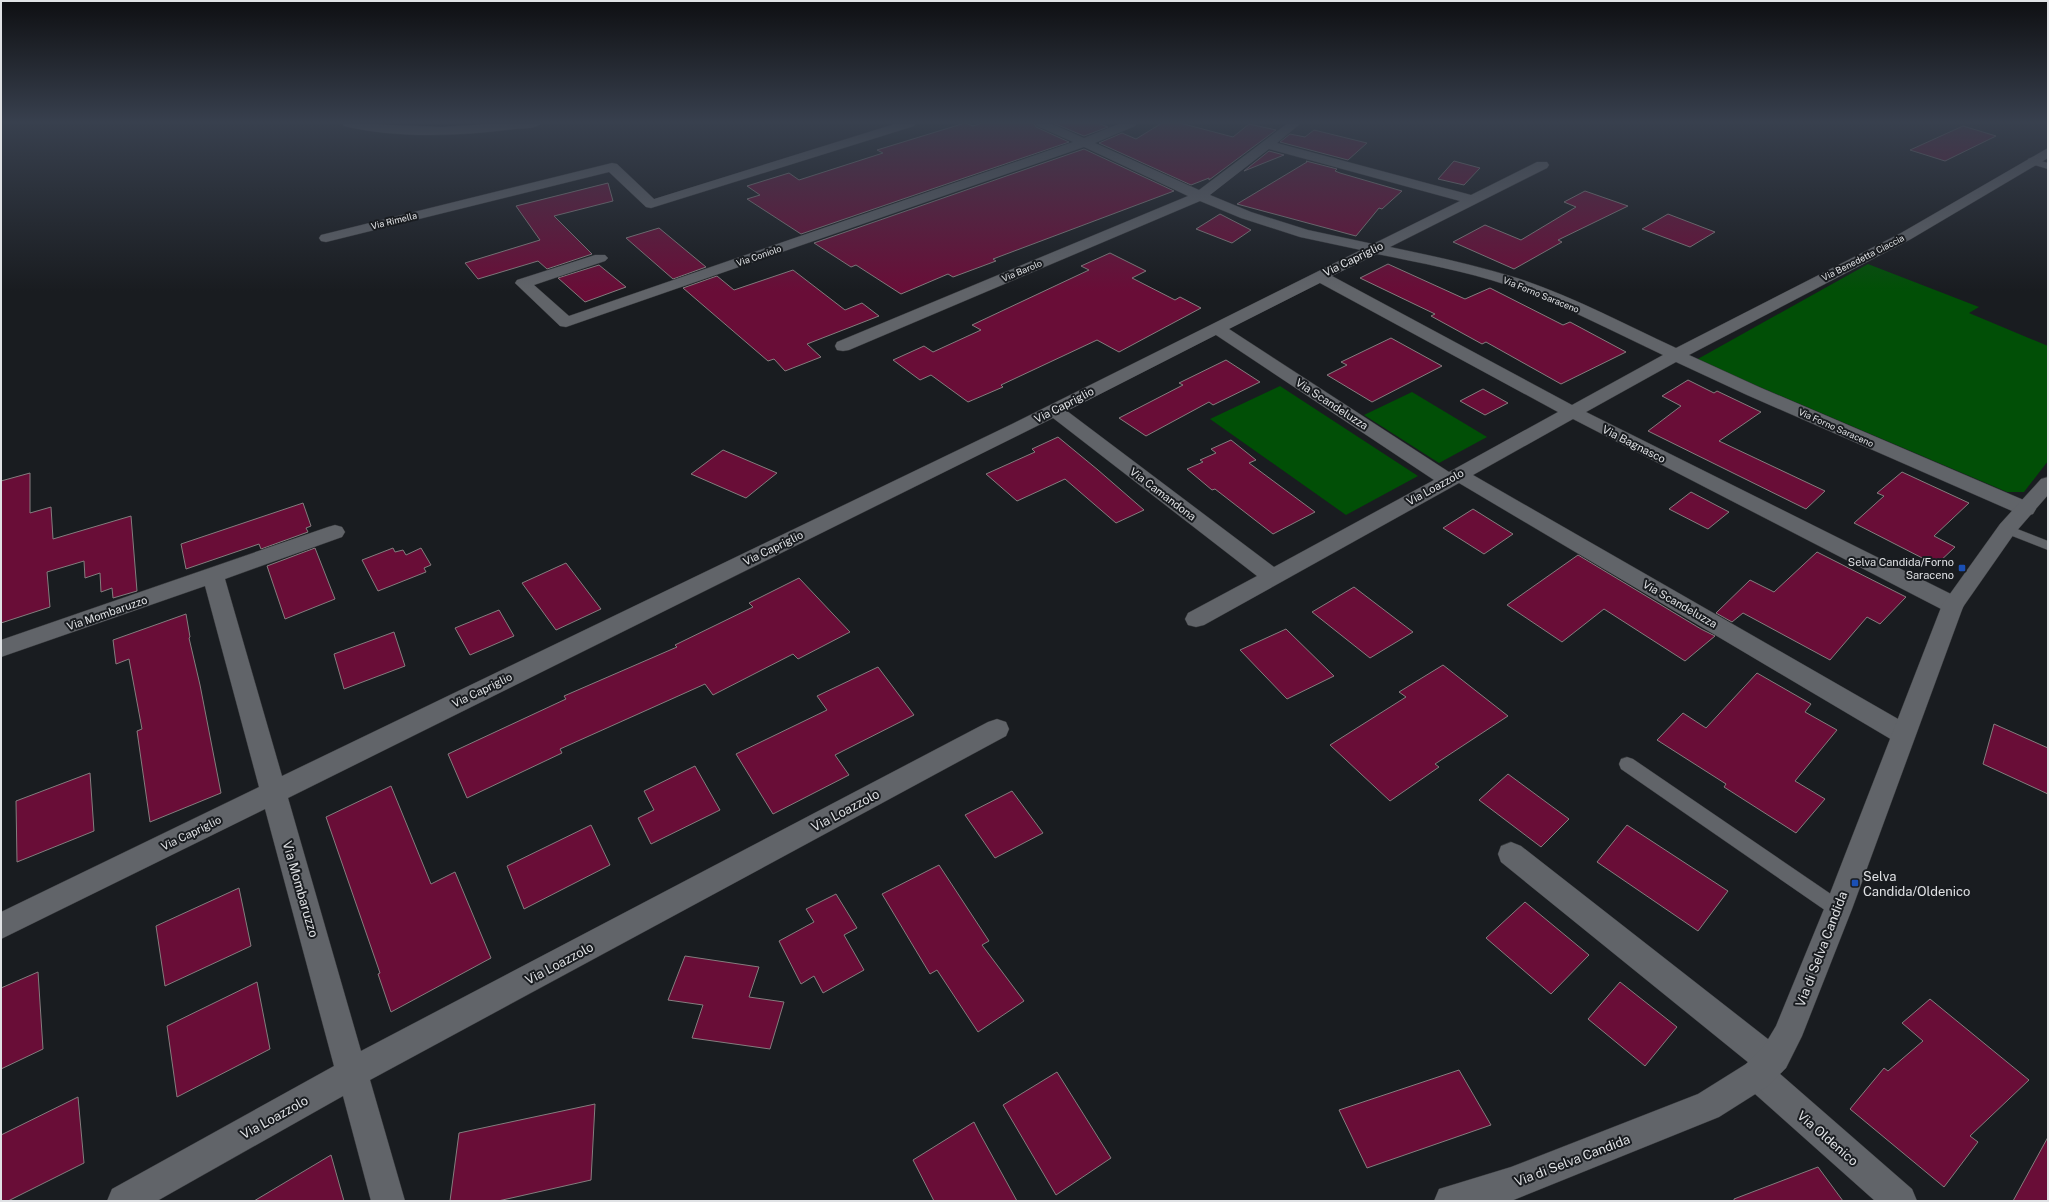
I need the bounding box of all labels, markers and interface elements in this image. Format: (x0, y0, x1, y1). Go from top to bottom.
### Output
street label: Via Rimella (370, 210, 418, 232)
street label: Via Benedetta Ciaccia (1820, 232, 1906, 283)
street label: Via Capriglio (1321, 239, 1385, 279)
street label: Via Coniolo (735, 243, 783, 268)
street label: Via Barolo (1000, 257, 1044, 284)
street label: Via Forno Saraceno (1501, 274, 1581, 315)
street label: Via Scandeluzza (1294, 376, 1370, 432)
street label: Via Capriglio (1032, 385, 1096, 425)
street label: Via Forno Saraceno (1797, 406, 1876, 449)
street label: Via Bagnasco (1600, 423, 1668, 465)
street label: Via Camandona (1128, 465, 1198, 523)
street label: Via Loazzolo (1404, 466, 1466, 508)
street label: Via Capriglio (741, 528, 805, 568)
place label: Selva Candida/Forno Saraceno (1848, 556, 1954, 581)
marker: Selva Candida/Forno Saraceno (1957, 563, 1967, 573)
street label: Via Scandeluzza (1641, 578, 1719, 630)
street label: Via Mombaruzzo (65, 594, 149, 632)
street label: Via Capriglio (450, 670, 514, 710)
street label: Via Loazzolo (809, 786, 882, 835)
street label: Via Capriglio (159, 813, 223, 853)
street label: Via Mombaruzzo (280, 839, 321, 939)
place label: Selva Candida/Oldenico (1863, 869, 1970, 899)
marker: Selva Candida/Oldenico (1850, 878, 1860, 888)
street label: Via di Selva Candida (1793, 889, 1850, 1009)
street label: Via Loazzolo (523, 939, 596, 988)
street label: Via Loazzolo (238, 1093, 311, 1142)
street label: Via Oldenico (1794, 1108, 1861, 1169)
street label: Via di Selva Candida (1512, 1132, 1632, 1189)

